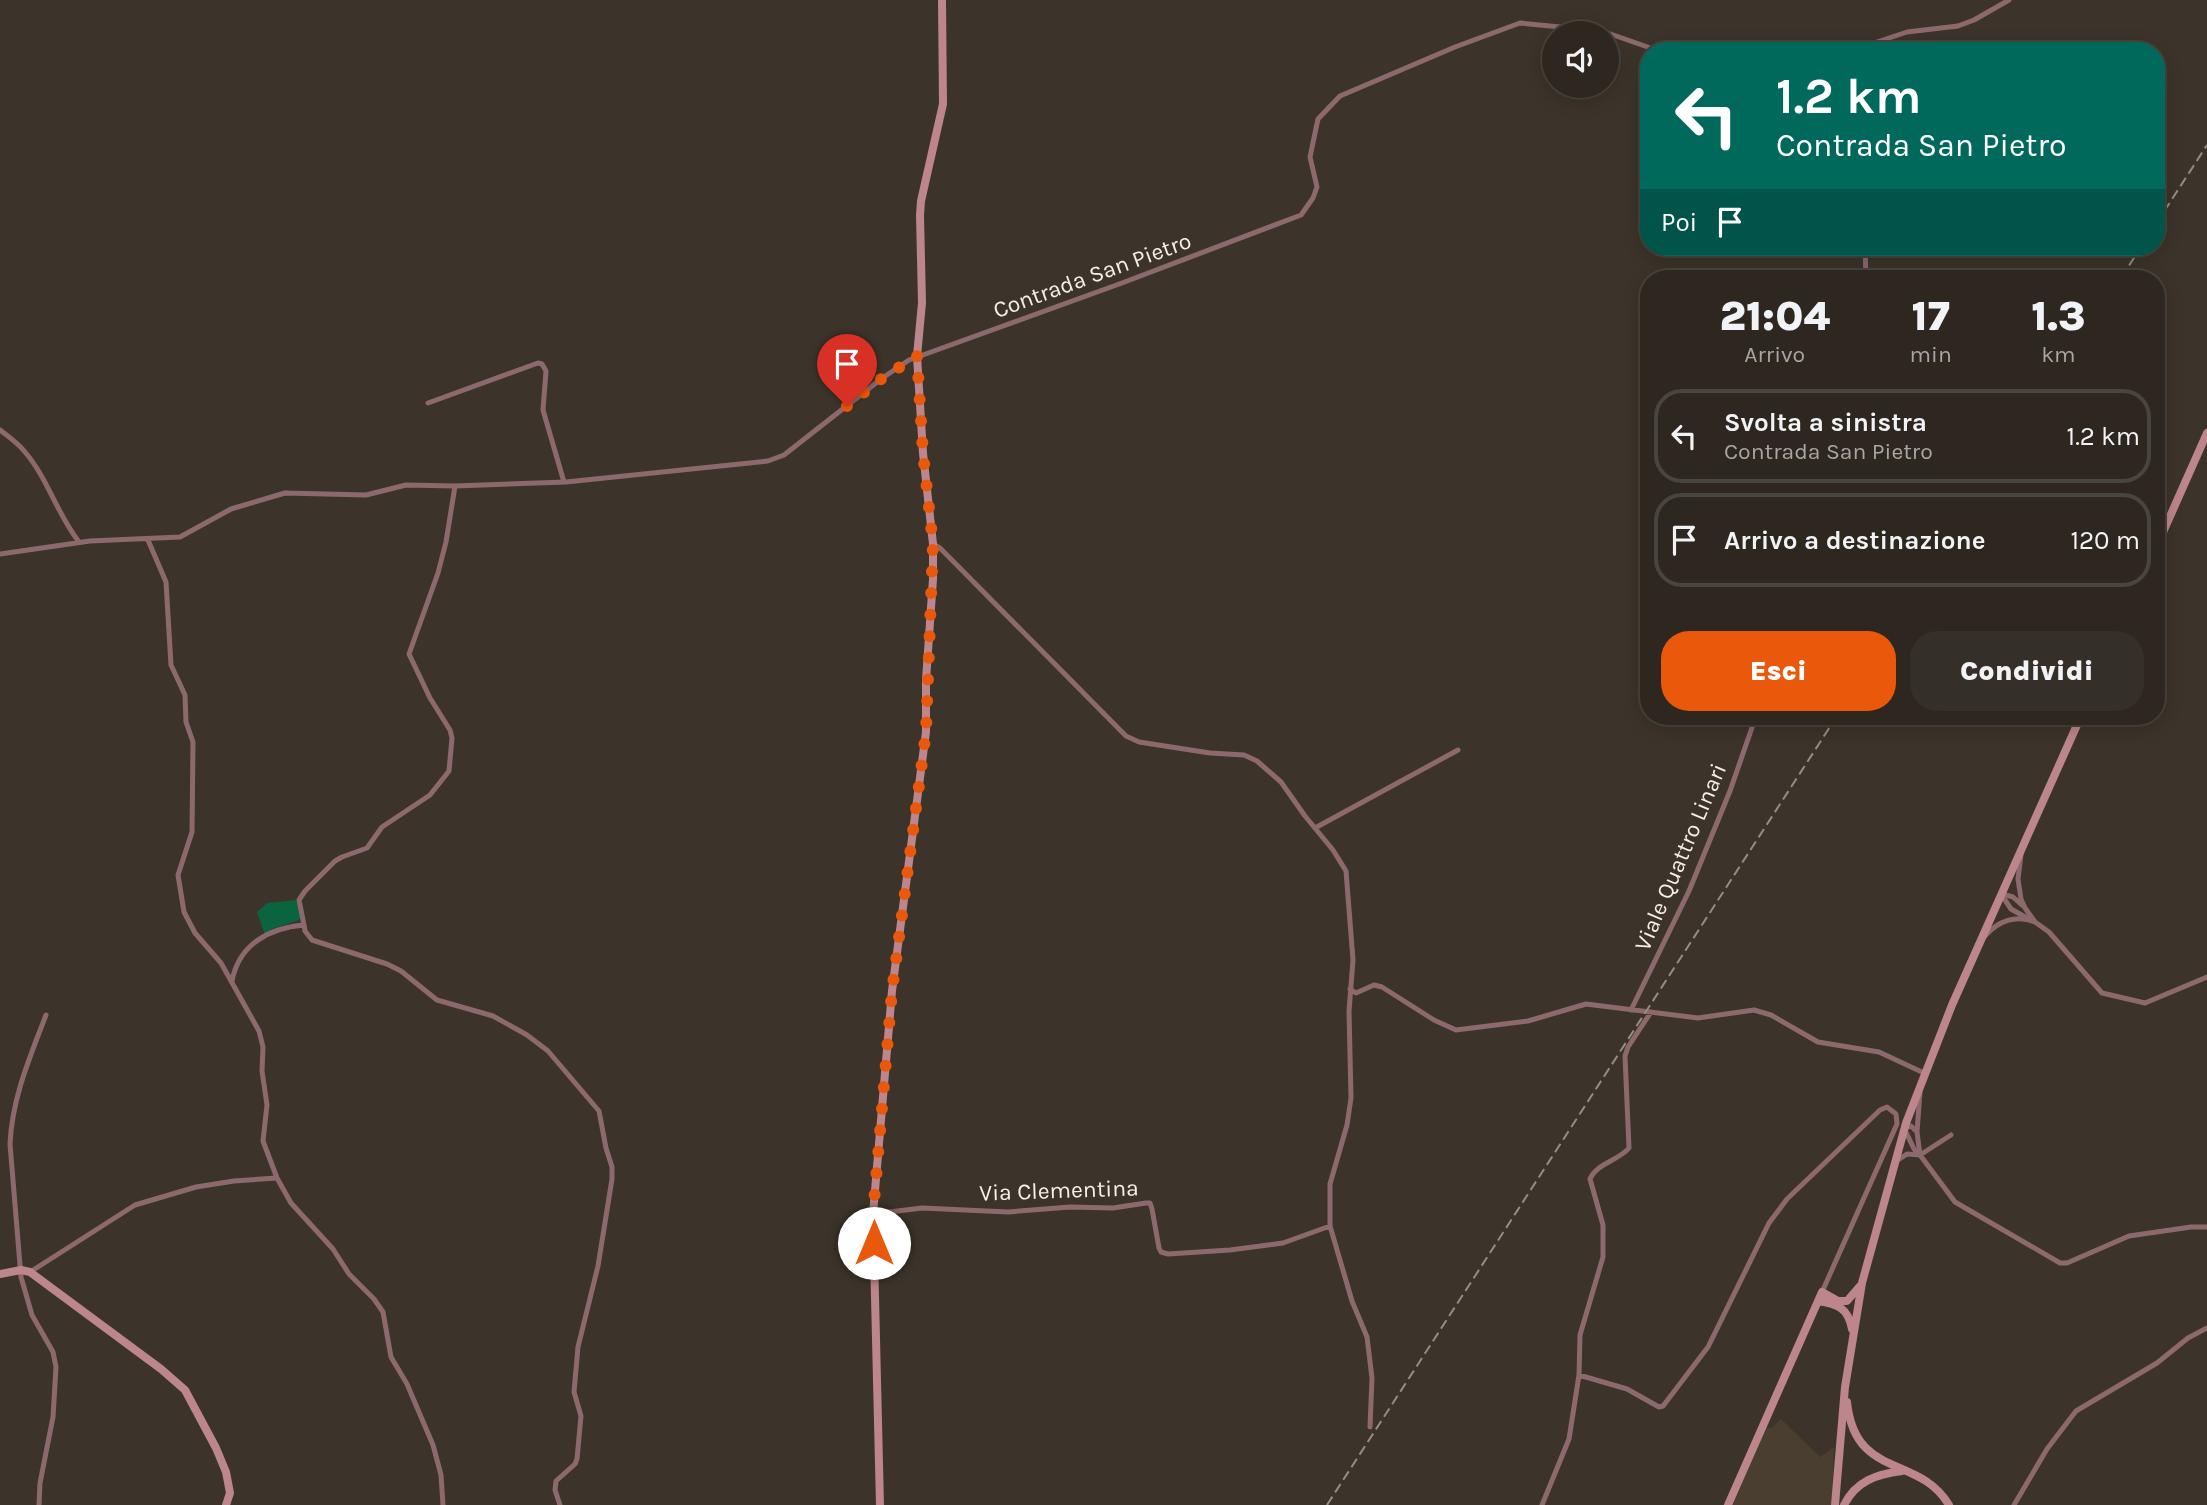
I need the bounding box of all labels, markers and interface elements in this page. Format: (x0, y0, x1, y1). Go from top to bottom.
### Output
map controls (1542, 21, 1619, 98)
button: sound (1542, 21, 1619, 98)
text: 1.2 km (1776, 68, 1922, 125)
icon: left (1661, 70, 1752, 161)
text: Contrada San Pietro (1776, 127, 2066, 164)
icon: arrive (1711, 203, 1749, 241)
text: Poi (1661, 207, 1697, 238)
street label: Contrada San Pietro (989, 227, 1195, 324)
text: 21:04 (1719, 291, 1830, 341)
text: 17 (1912, 291, 1950, 341)
text: 1.3 (2031, 291, 2086, 341)
pin (817, 334, 877, 406)
text: Arrivo (1744, 341, 1805, 368)
text: min (1910, 341, 1952, 368)
text: km (2041, 341, 2076, 368)
icon: arrive (828, 345, 866, 383)
text: Svolta a sinistra (1724, 407, 1927, 438)
icon: left (1665, 417, 1703, 455)
text: 1.2 km (2067, 421, 2140, 452)
text: Contrada San Pietro (1724, 438, 1933, 465)
icon: arrive (1665, 521, 1703, 559)
text: Arrivo a destinazione (1724, 525, 1986, 556)
text: 120 m (2070, 525, 2140, 556)
button: Esci (1661, 631, 1896, 711)
button: Condividi (1910, 631, 2144, 711)
street label: Viale Quattro Linari (1629, 760, 1732, 955)
street label: Via Clementina (979, 1174, 1139, 1207)
position arrow (837, 1206, 911, 1280)

